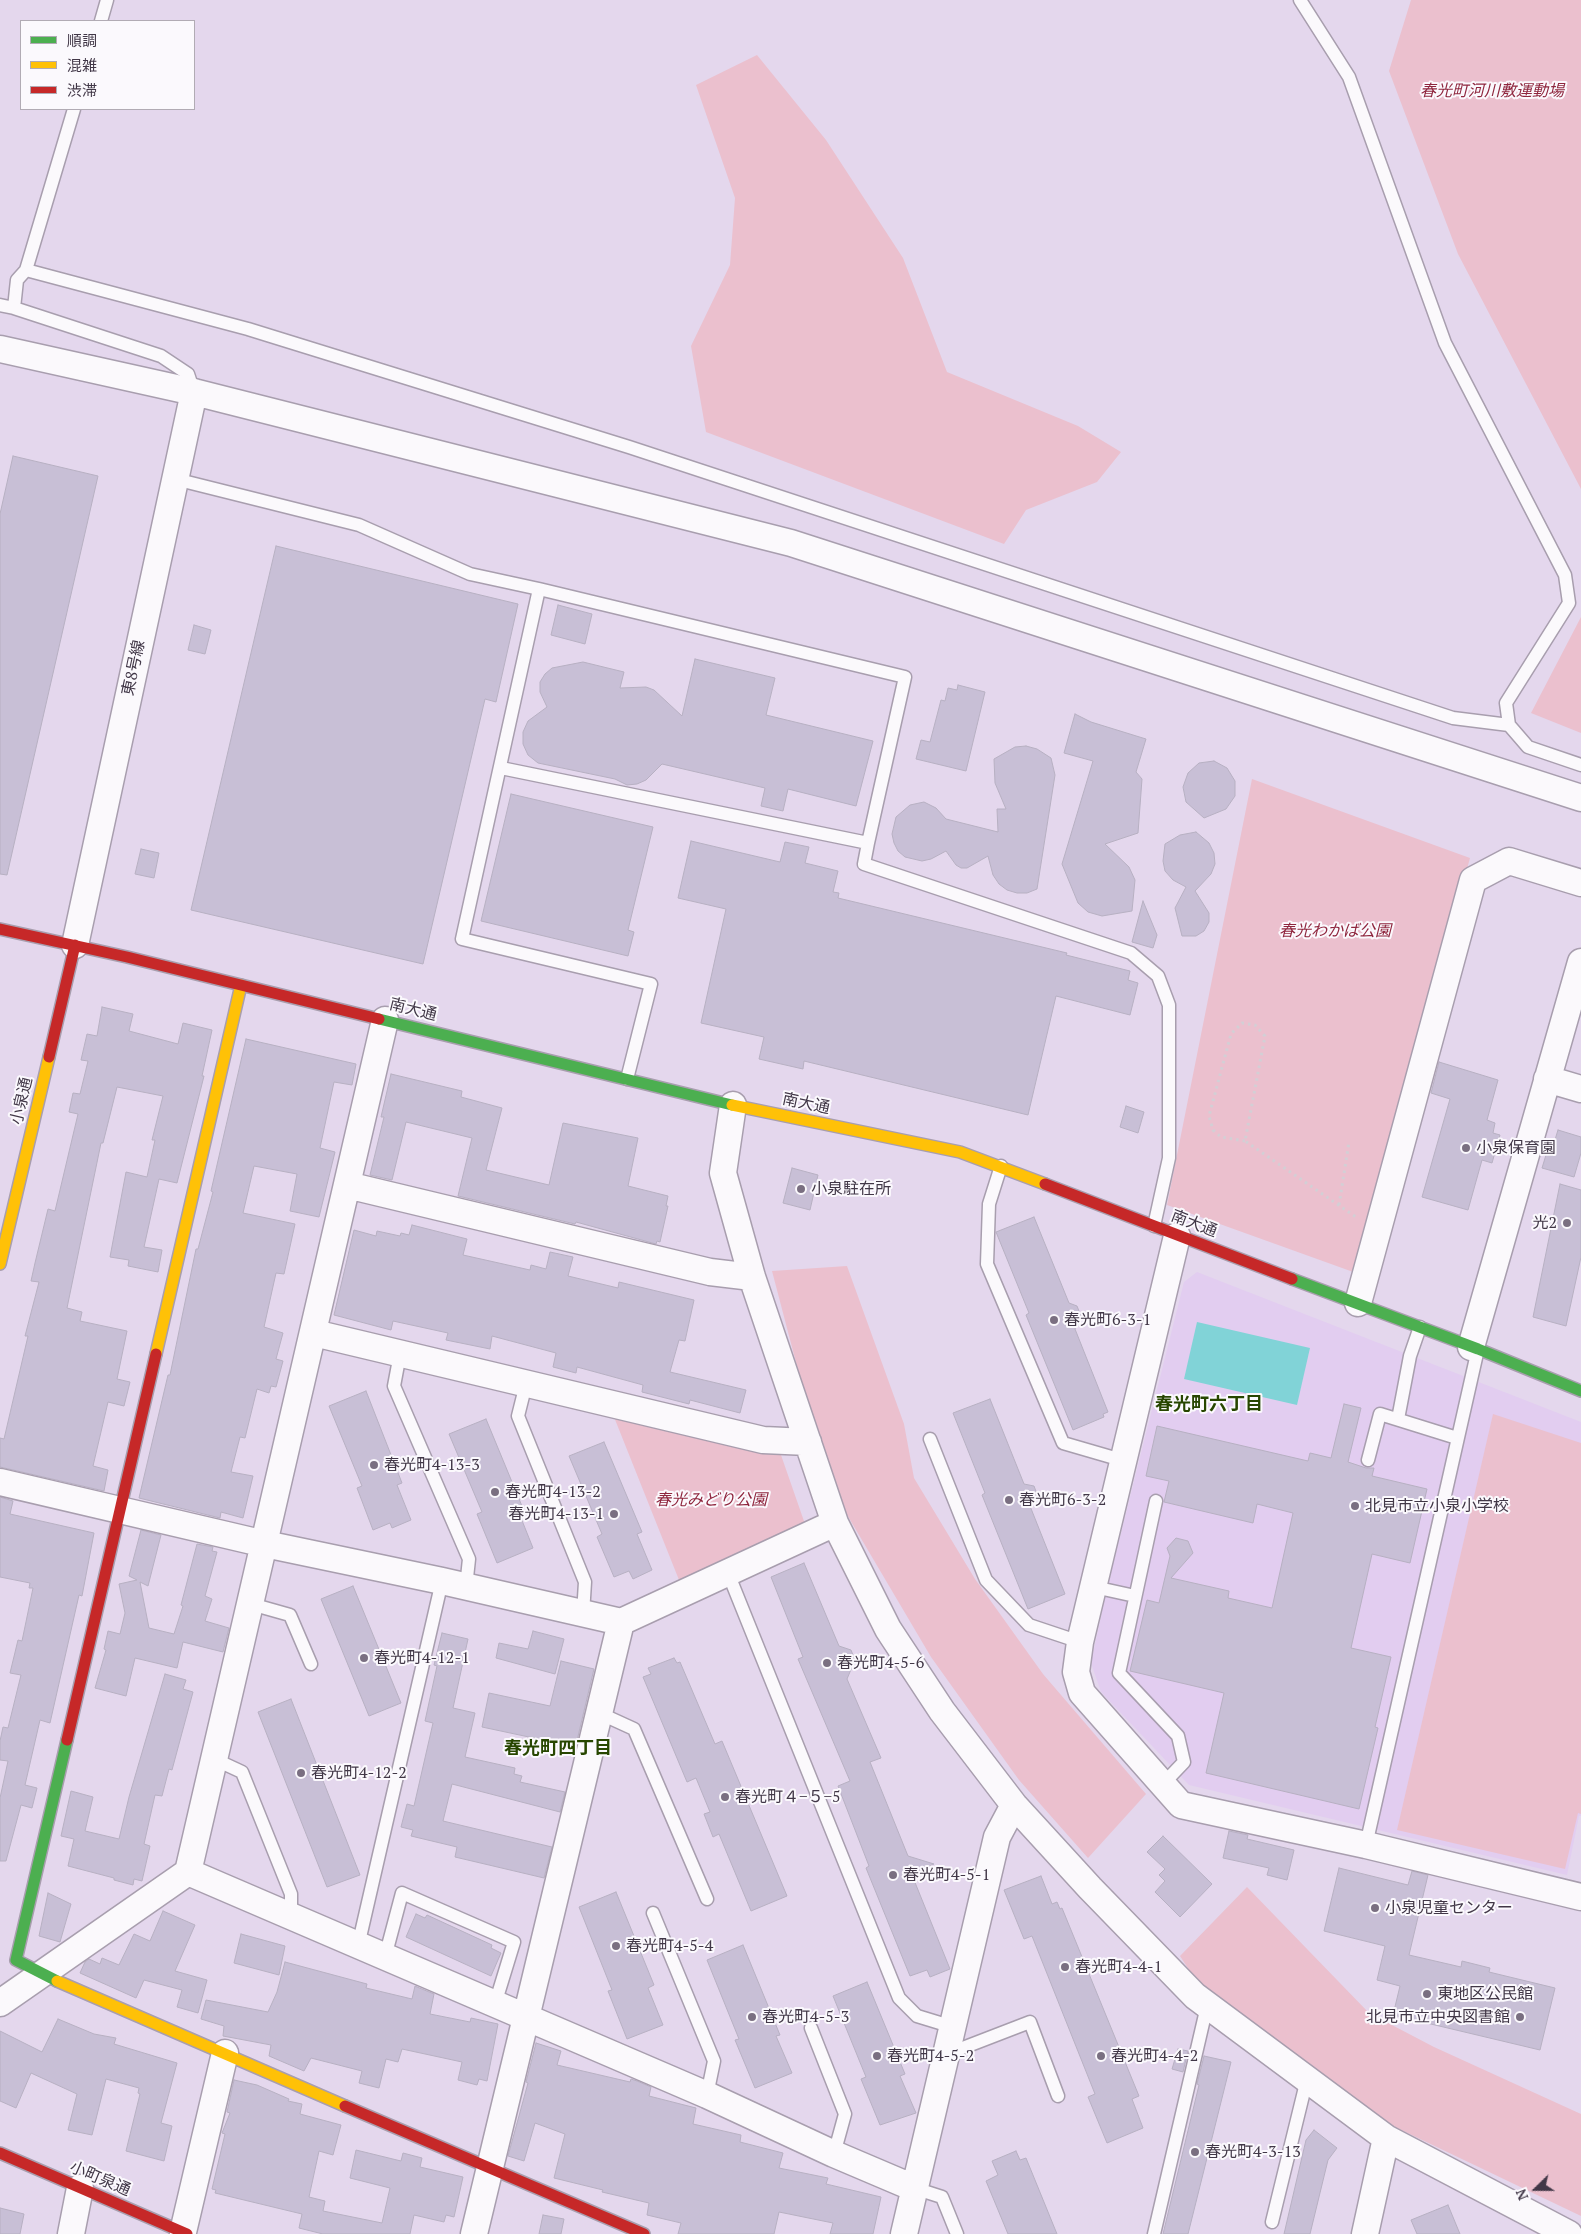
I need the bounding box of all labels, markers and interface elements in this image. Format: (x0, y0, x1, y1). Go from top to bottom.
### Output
legend (20, 20, 195, 110)
text: 順調 (67, 30, 97, 50)
text: 混雑 (67, 55, 97, 75)
text: 渋滞 (67, 80, 97, 100)
park label: 春光町河川敷運動場 (1420, 81, 1564, 101)
street label: 東8号線 (119, 638, 149, 698)
park label: 春光わかば公園 (1279, 921, 1391, 941)
street label: 南大通 (387, 995, 439, 1025)
street label: 小泉通 (7, 1075, 37, 1127)
street label: 南大通 (781, 1090, 831, 1118)
place label: 小泉保育園 (1476, 1138, 1556, 1158)
marker: 小泉保育園 (1460, 1142, 1472, 1154)
place label: 小泉駐在所 (811, 1179, 891, 1199)
marker: 小泉駐在所 (795, 1183, 807, 1195)
street label: 南大通 (1168, 1206, 1220, 1242)
place label: 光2 (1532, 1213, 1557, 1233)
marker: 光2 (1561, 1217, 1573, 1229)
place label: 春光町6-3-1 (1064, 1310, 1151, 1330)
marker: 春光町6-3-1 (1048, 1314, 1060, 1326)
district label: 春光町六丁目 (1155, 1394, 1263, 1416)
place label: 春光町4-13-3 (384, 1455, 480, 1475)
marker: 春光町4-13-3 (368, 1459, 380, 1471)
place label: 春光町4-13-2 (505, 1482, 601, 1502)
marker: 春光町4-13-2 (489, 1486, 501, 1498)
park label: 春光みどり公園 (655, 1490, 767, 1510)
place label: 春光町6-3-2 (1019, 1490, 1106, 1510)
marker: 春光町6-3-2 (1003, 1494, 1015, 1506)
place label: 北見市立小泉小学校 (1365, 1496, 1509, 1516)
marker: 北見市立小泉小学校 (1349, 1500, 1361, 1512)
place label: 春光町4-13-1 (508, 1504, 604, 1524)
marker: 春光町4-13-1 (608, 1508, 620, 1520)
place label: 春光町4-12-1 (374, 1648, 470, 1668)
marker: 春光町4-12-1 (358, 1652, 370, 1664)
place label: 春光町4-5-6 (837, 1653, 924, 1673)
marker: 春光町4-5-6 (821, 1657, 833, 1669)
district label: 春光町四丁目 (504, 1738, 612, 1760)
place label: 春光町4-12-2 (311, 1763, 407, 1783)
marker: 春光町4-12-2 (295, 1767, 307, 1779)
place label: 春光町４−５−5 (735, 1787, 841, 1807)
marker: 春光町４−５−5 (719, 1791, 731, 1803)
place label: 春光町4-5-1 (903, 1865, 990, 1885)
marker: 春光町4-5-1 (887, 1869, 899, 1881)
place label: 小泉児童センター (1385, 1898, 1513, 1918)
marker: 小泉児童センター (1369, 1902, 1381, 1914)
place label: 春光町4-5-4 (626, 1936, 713, 1956)
marker: 春光町4-5-4 (610, 1940, 622, 1952)
place label: 春光町4-4-1 (1075, 1957, 1162, 1977)
marker: 春光町4-4-1 (1059, 1961, 1071, 1973)
place label: 東地区公民館 (1437, 1984, 1533, 2004)
marker: 東地区公民館 (1421, 1988, 1433, 2000)
place label: 春光町4-5-3 (762, 2007, 849, 2027)
place label: 北見市立中央図書館 (1366, 2007, 1510, 2027)
marker: 春光町4-5-3 (746, 2011, 758, 2023)
marker: 北見市立中央図書館 (1514, 2011, 1526, 2023)
place label: 春光町4-5-2 (887, 2046, 974, 2066)
place label: 春光町4-4-2 (1111, 2046, 1198, 2066)
marker: 春光町4-5-2 (871, 2050, 883, 2062)
marker: 春光町4-4-2 (1095, 2050, 1107, 2062)
place label: 春光町4-3-13 (1205, 2142, 1301, 2162)
marker: 春光町4-3-13 (1189, 2146, 1201, 2158)
street label: 小町泉通 (67, 2158, 133, 2200)
north arrow (1511, 2164, 1561, 2214)
text: N (1511, 2186, 1532, 2203)

